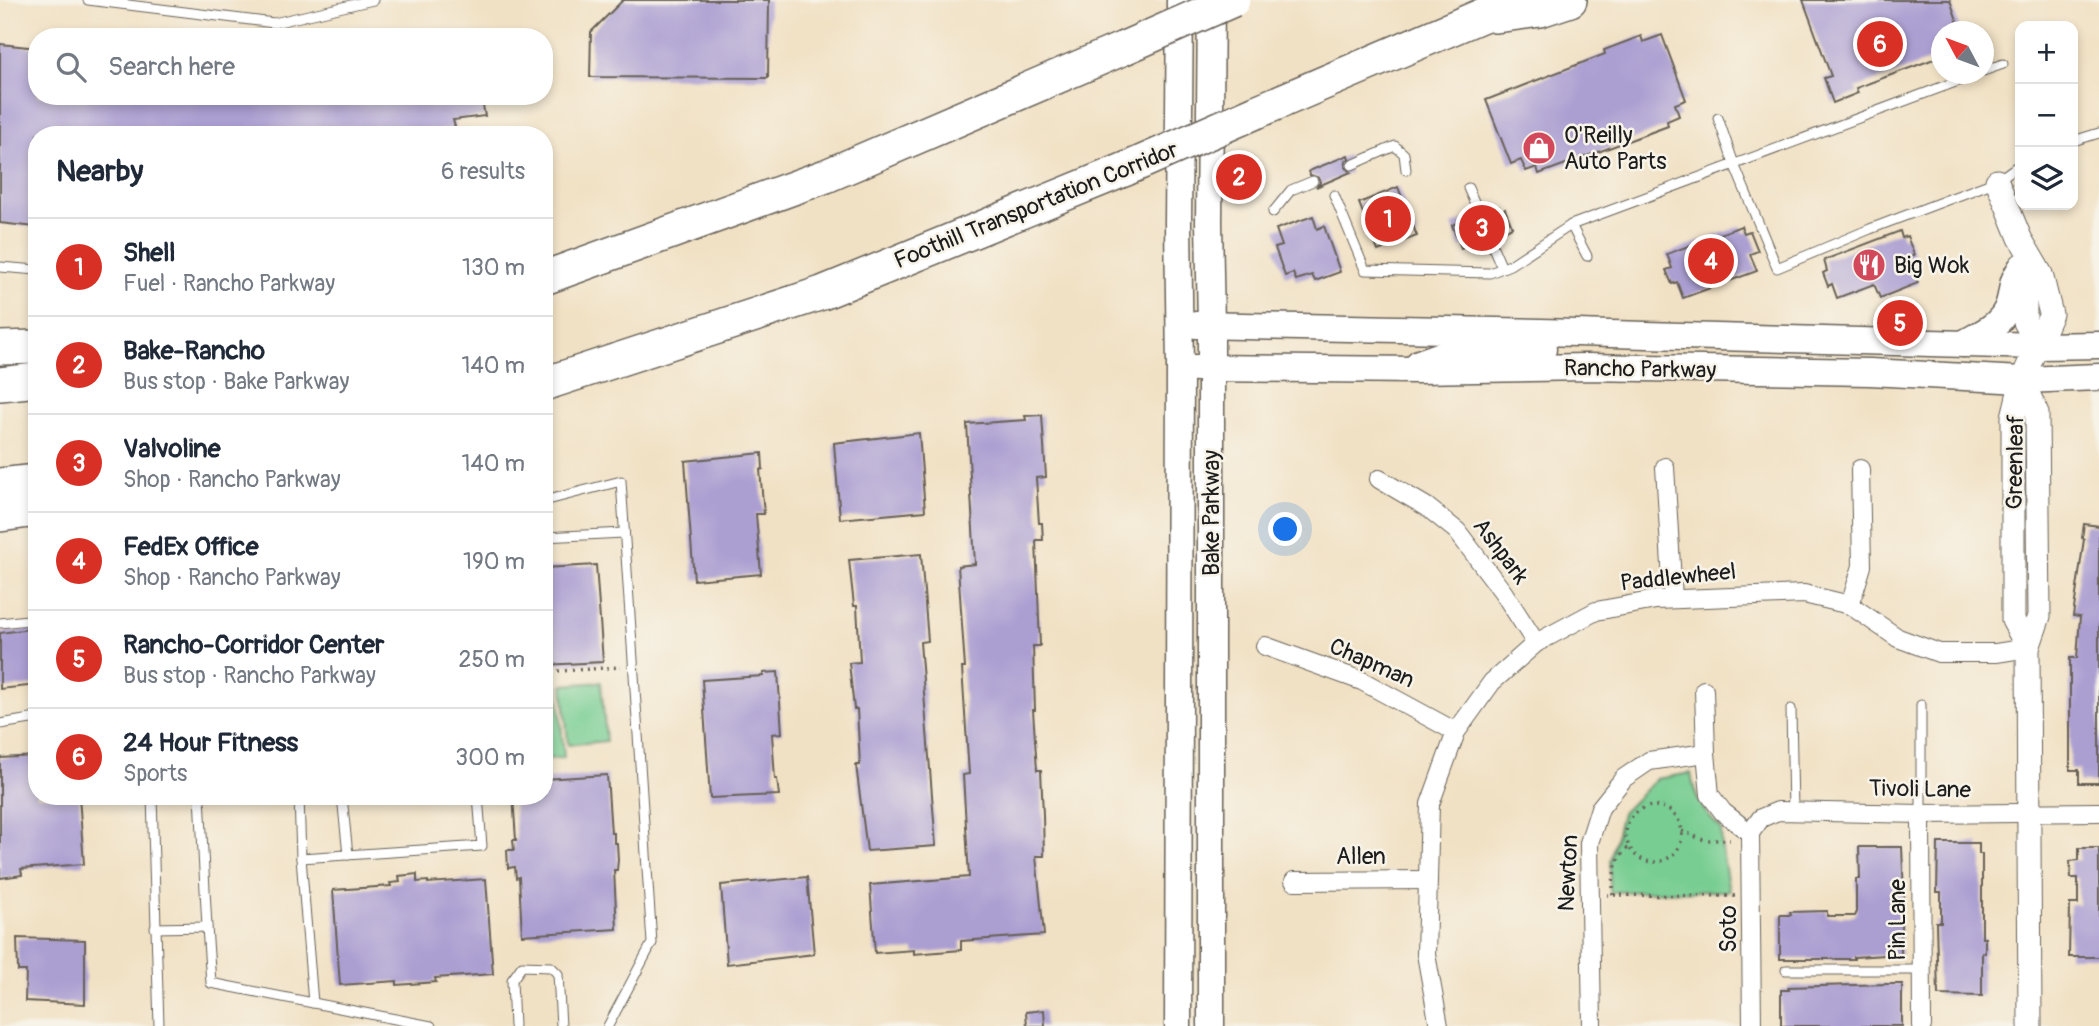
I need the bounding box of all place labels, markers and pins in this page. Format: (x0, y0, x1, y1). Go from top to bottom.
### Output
pin: 6 (1857, 18, 1903, 70)
place label: O'Reilly Auto Parts (1564, 121, 1666, 176)
shop icon: O'Reilly Auto Parts (1520, 129, 1558, 167)
pin: 2 (1216, 151, 1262, 203)
pin: 1 (1365, 193, 1411, 245)
pin: 3 (1459, 202, 1505, 254)
pin: 4 (1688, 235, 1734, 287)
restaurant icon: Big Wok (1850, 246, 1888, 284)
place label: Big Wok (1894, 251, 1970, 280)
pin: 5 (1877, 297, 1923, 349)

